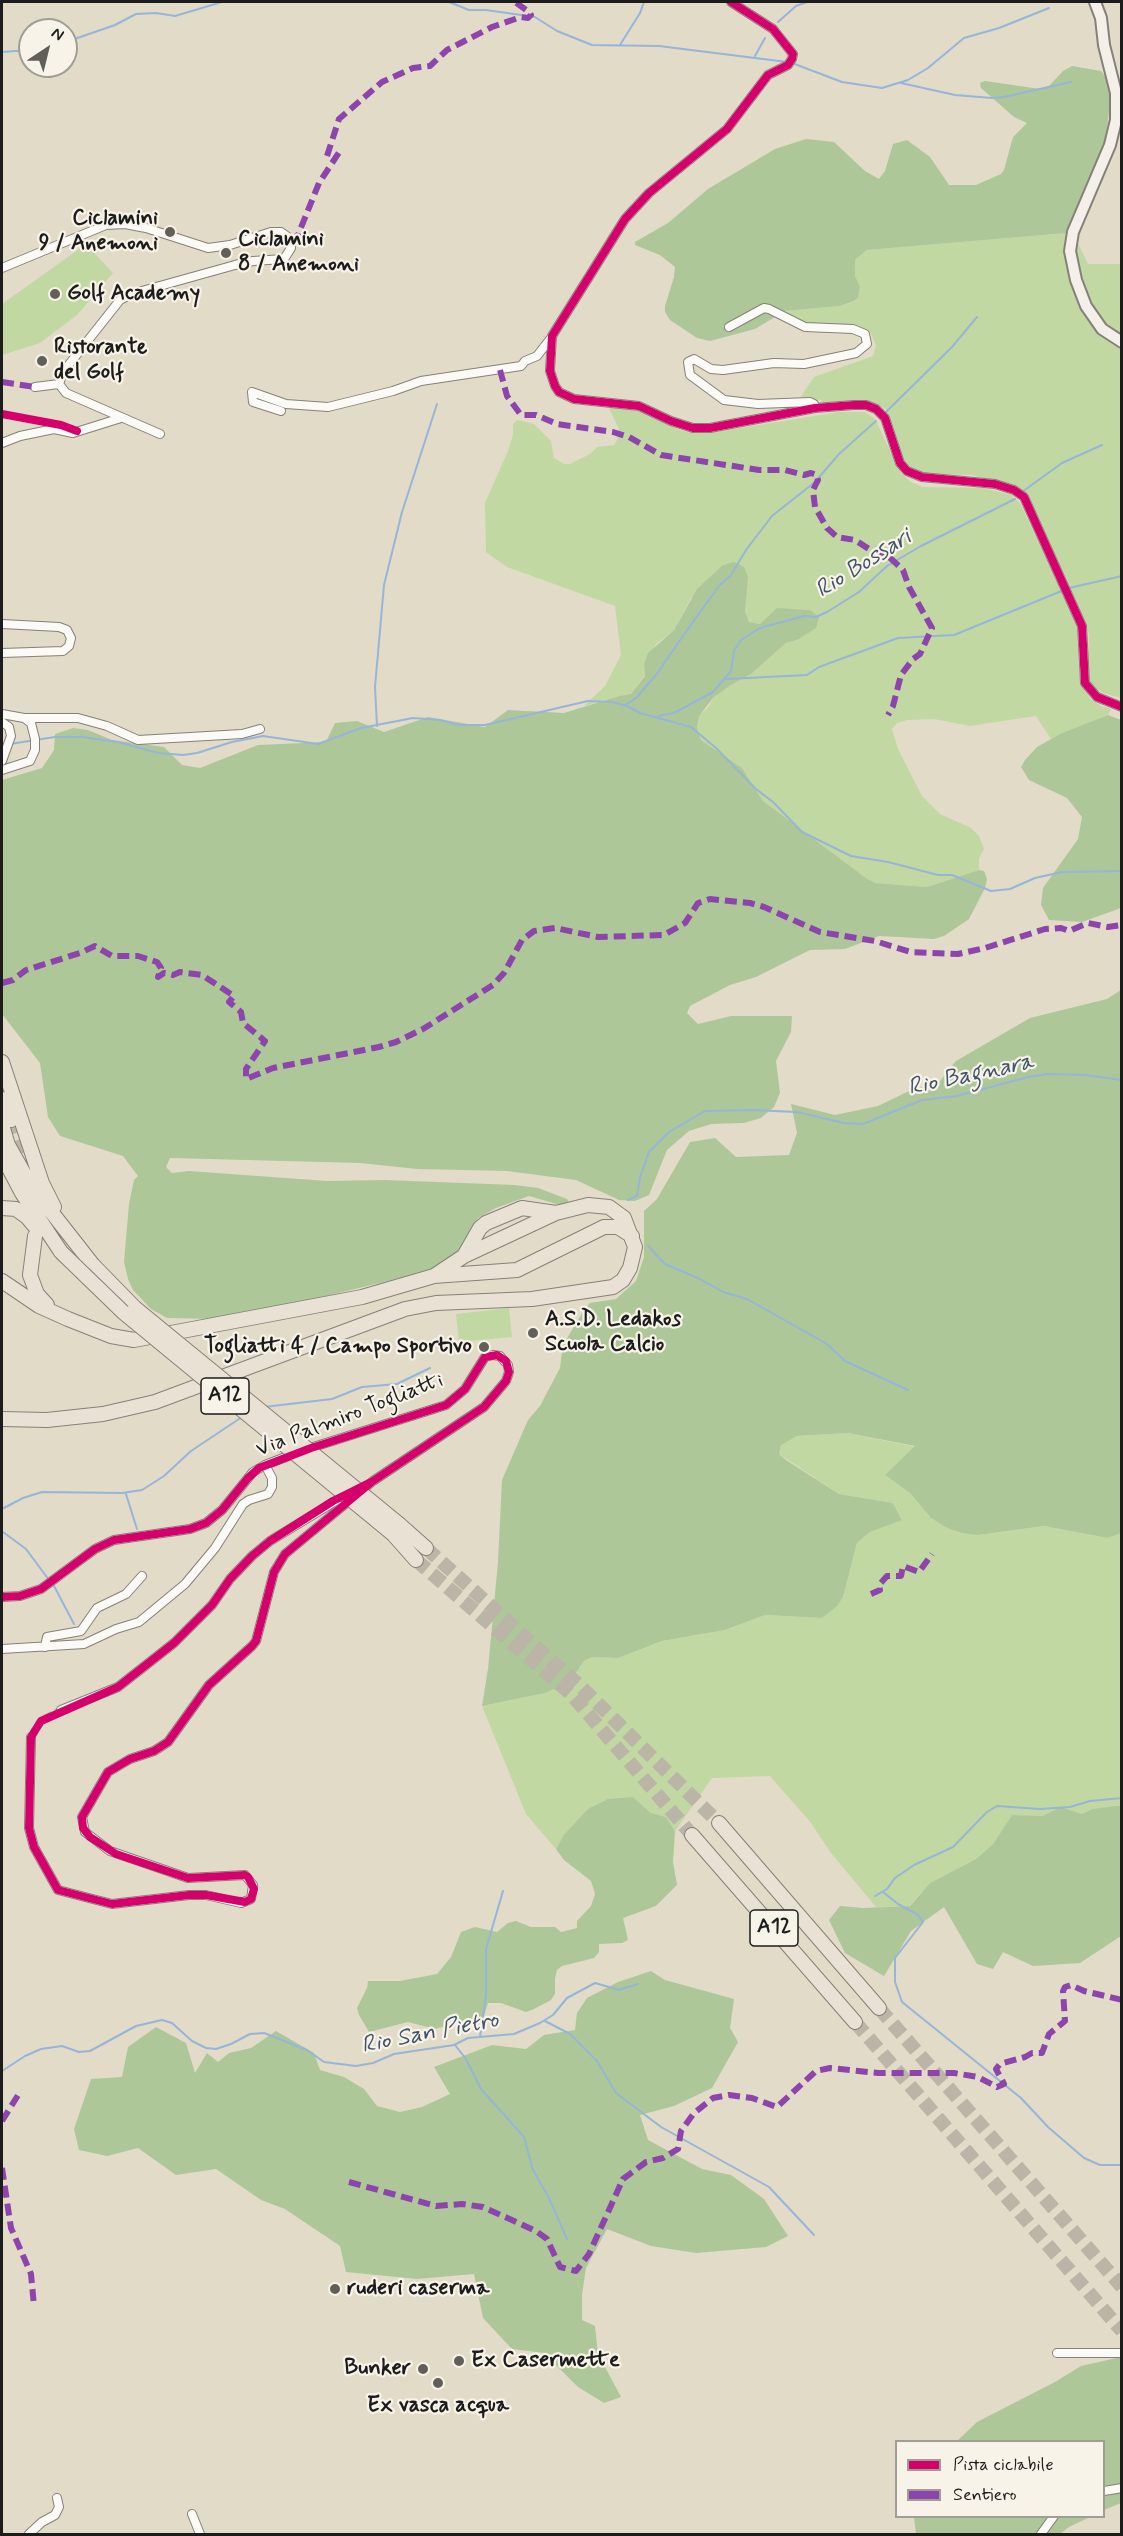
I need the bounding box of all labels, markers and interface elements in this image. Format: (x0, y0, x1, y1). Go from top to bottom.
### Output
north arrow (18, 18, 78, 78)
text: N (47, 23, 68, 46)
place label: Ciclamini 9 / Anemoni (39, 206, 158, 258)
marker: Ciclamini 9 / Anemoni (163, 225, 177, 239)
place label: Ciclamini 8 / Anemoni (238, 227, 359, 278)
marker: Ciclamini 8 / Anemoni (219, 246, 233, 260)
place label: Golf Academy (67, 281, 200, 307)
marker: Golf Academy (48, 287, 62, 301)
place label: Ristorante del Golf (54, 335, 147, 386)
marker: Ristorante del Golf (35, 354, 49, 368)
water label: Rio Bossari (811, 524, 917, 606)
water label: Rio Bagnara (905, 1049, 1037, 1103)
place label: A.S.D. Ledakos Scuola Calcio (545, 1307, 681, 1358)
marker: A.S.D. Ledakos Scuola Calcio (526, 1326, 540, 1340)
place label: Togliatti 4 / Campo Sportivo (204, 1334, 472, 1360)
marker: Togliatti 4 / Campo Sportivo (477, 1340, 491, 1354)
street label: Via Palmiro Togliatti (253, 1368, 447, 1464)
road number: A12 (201, 1378, 249, 1414)
road number: A12 (750, 1910, 798, 1946)
water label: Rio San Pietro (359, 2007, 501, 2061)
place label: ruderi caserma (347, 2276, 489, 2302)
marker: ruderi caserma (328, 2282, 342, 2296)
place label: Ex Casermette (471, 2348, 620, 2374)
marker: Ex Casermette (452, 2354, 466, 2368)
place label: Bunker (344, 2356, 411, 2382)
marker: Bunker (416, 2362, 430, 2376)
marker: Ex vasca acqua (431, 2376, 445, 2390)
place label: Ex vasca acqua (367, 2393, 509, 2419)
legend (895, 2440, 1105, 2518)
text: Pista ciclabile (953, 2453, 1054, 2477)
text: Sentiero (953, 2483, 1017, 2507)

